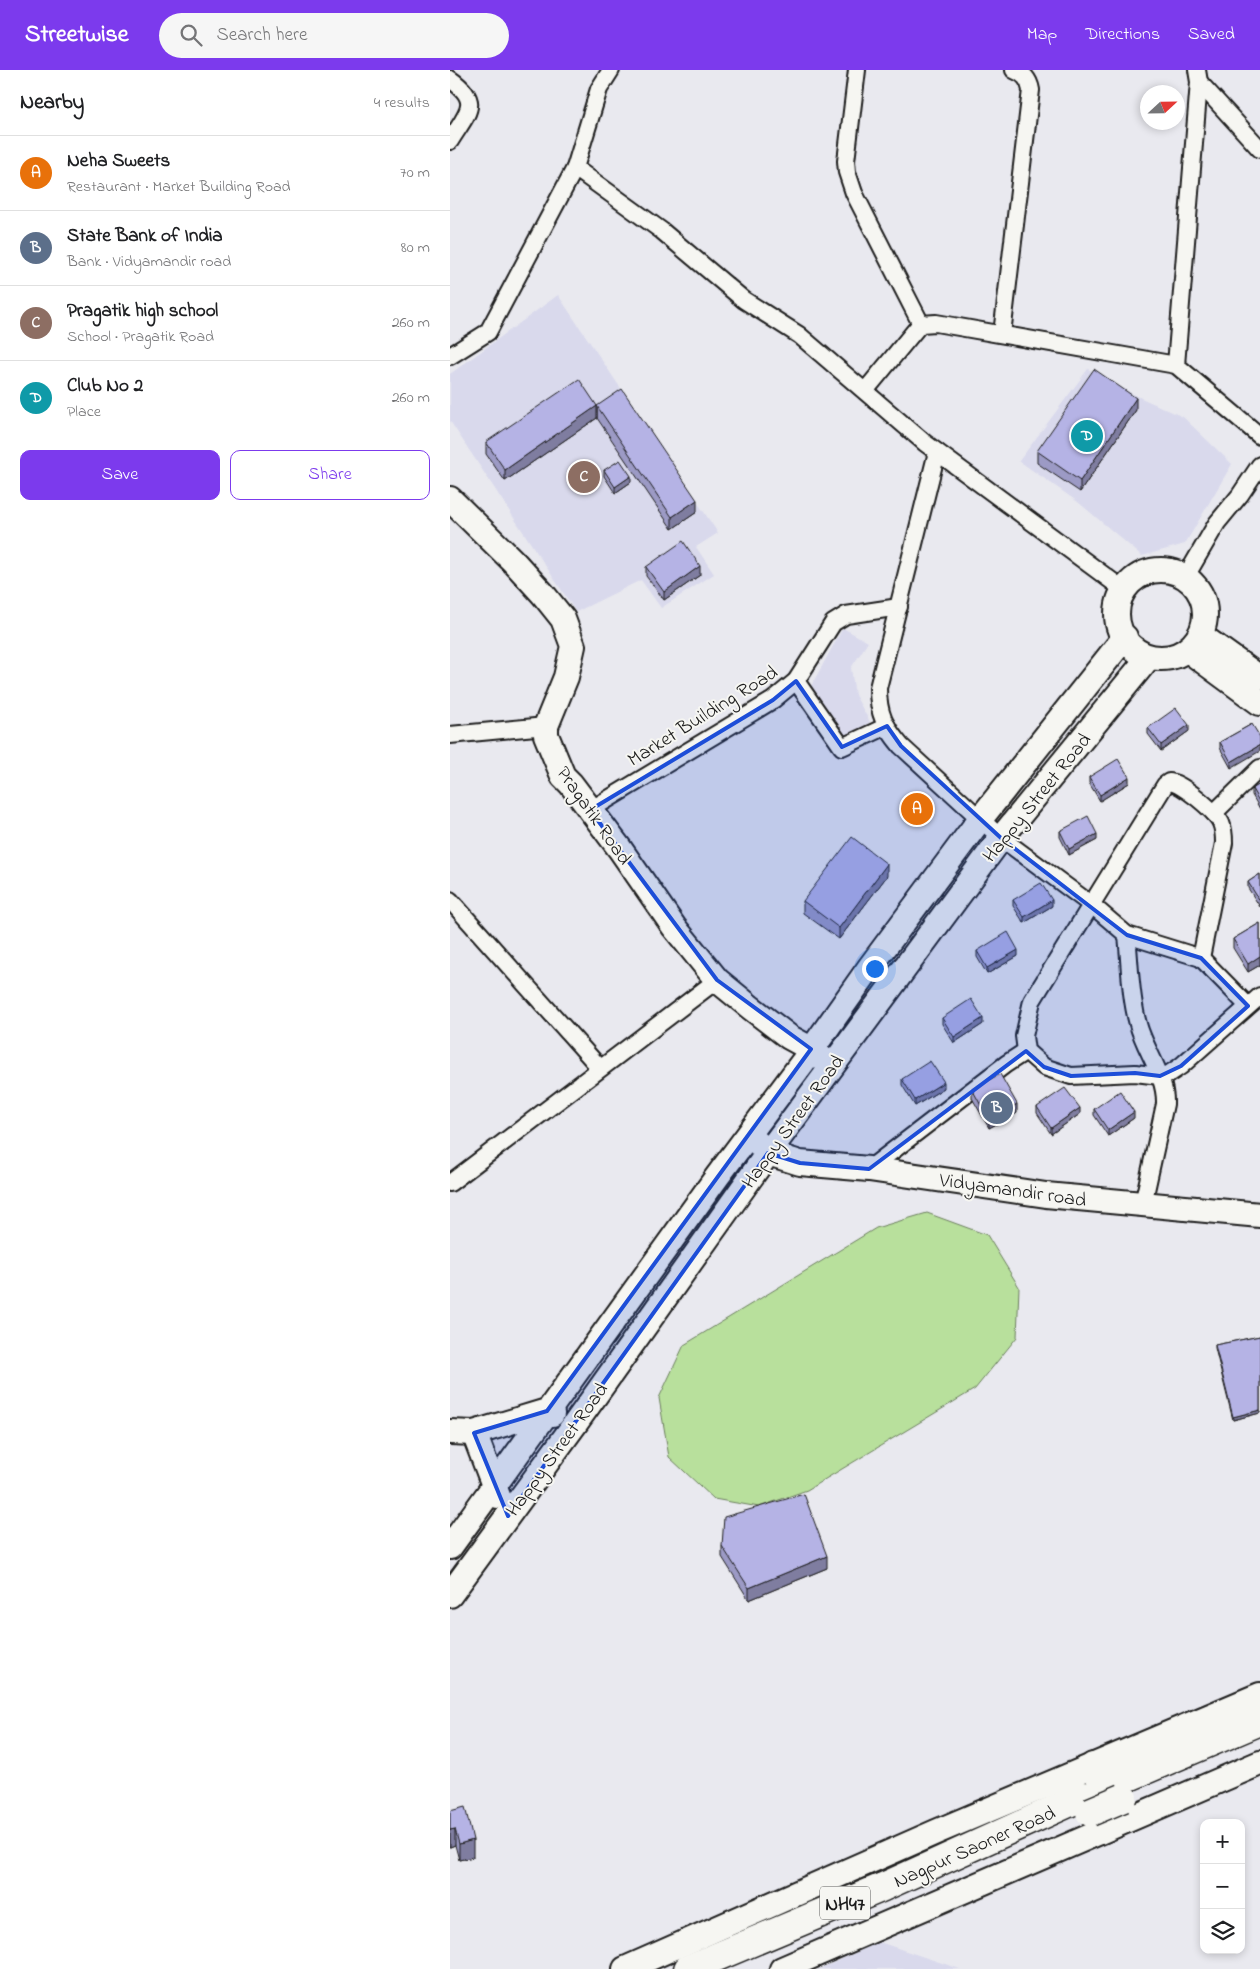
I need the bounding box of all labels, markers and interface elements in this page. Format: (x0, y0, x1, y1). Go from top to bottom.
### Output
search box (159, 13, 509, 58)
text: Streetwise (25, 18, 129, 53)
icon: search (177, 21, 205, 49)
text: Search here (217, 22, 308, 49)
text: Map (1027, 22, 1057, 48)
text: Directions (1085, 22, 1160, 48)
text: Saved (1188, 22, 1235, 48)
north arrow (1140, 85, 1185, 130)
text: Nearby (20, 88, 84, 118)
text: 4 results (374, 91, 430, 115)
text: Neha Sweets (67, 148, 170, 175)
text: A (31, 161, 41, 185)
text: 70 m (400, 161, 430, 185)
text: Restaurant · Market Building Road (67, 175, 291, 199)
text: State Bank of India (67, 223, 223, 250)
text: B (31, 236, 41, 260)
text: 80 m (401, 236, 430, 260)
text: Bank · Vidyamandir road (67, 250, 231, 274)
text: Pragatik high school (67, 298, 218, 325)
text: C (32, 311, 40, 335)
text: 260 m (392, 311, 430, 335)
text: School · Pragatik Road (67, 325, 214, 349)
text: Club No 2 (67, 373, 143, 400)
text: D (30, 386, 42, 410)
text: 260 m (392, 386, 430, 410)
text: Place (67, 400, 101, 424)
pin: D (1071, 417, 1103, 455)
button: Save (20, 450, 220, 500)
button: Share (230, 450, 430, 500)
pin: C (568, 458, 600, 496)
street label: Market Building Road (622, 659, 785, 776)
street label: Happy Street Road (977, 728, 1099, 870)
street label: Pragatik Road (547, 761, 638, 872)
pin: A (901, 790, 933, 828)
your location (862, 956, 888, 982)
street label: Happy Street Road (736, 1050, 853, 1195)
pin: B (981, 1089, 1013, 1127)
street label: Vidyamandir road (936, 1167, 1088, 1216)
street label: Happy Street Road (500, 1378, 617, 1523)
street label: Nagpur Saoner Road (889, 1800, 1061, 1898)
map controls (1200, 1819, 1245, 1954)
button: + (1200, 1819, 1245, 1864)
button: − (1200, 1864, 1245, 1909)
road number: NH47 (820, 1886, 870, 1920)
button: layers (1200, 1909, 1245, 1954)

